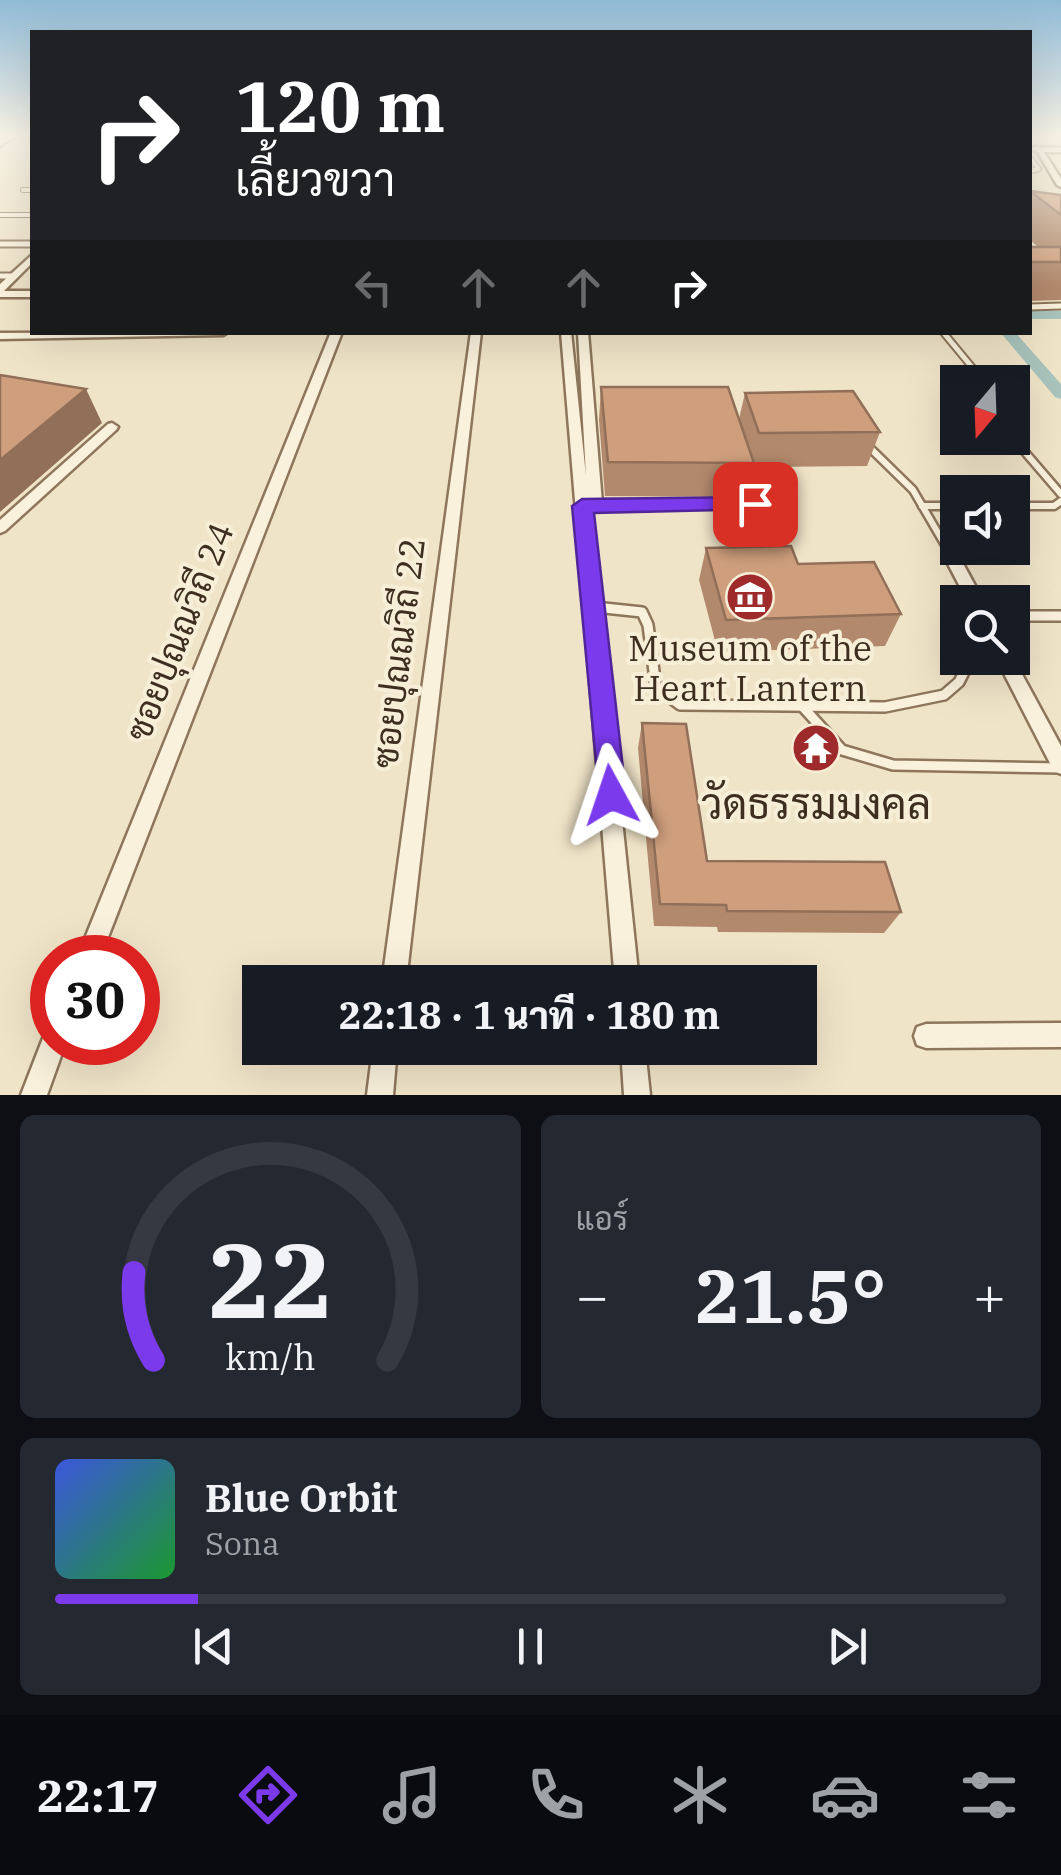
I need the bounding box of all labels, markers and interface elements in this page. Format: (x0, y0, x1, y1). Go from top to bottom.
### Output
text: 120 m (235, 60, 445, 151)
icon: right (70, 70, 200, 200)
text: เลี้ยวขวา (235, 150, 395, 208)
icon: left (346, 260, 401, 315)
icon: ahead (451, 260, 506, 315)
icon: ahead (556, 260, 611, 315)
icon: right (661, 260, 716, 315)
north arrow (940, 365, 1030, 455)
map controls (940, 365, 1030, 675)
pin (713, 462, 798, 547)
button: sound (940, 475, 1030, 565)
icon: arrive (728, 477, 783, 532)
street label: ซอยปุณณวิถี 24 (114, 516, 246, 748)
street label: ซอยปุณณวิถี 22 (361, 535, 437, 771)
museum icon: Museum of the Heart Lantern (724, 571, 776, 623)
button: search (940, 585, 1030, 675)
place label: Museum of the Heart Lantern (628, 625, 872, 711)
temple icon: วัดธรรมมงคล (790, 722, 842, 774)
position arrow (559, 743, 663, 847)
place label: วัดธรรมมงคล (701, 776, 931, 831)
speed limit sign: 30 (30, 935, 160, 1065)
text: 22:18 · 1 นาที · 180 m (339, 990, 720, 1039)
text: แอร์ (576, 1197, 628, 1239)
text: 22 (208, 1211, 333, 1347)
text: 21.5° (695, 1246, 886, 1344)
text: − (576, 1260, 609, 1331)
text: + (973, 1260, 1006, 1331)
text: km/h (225, 1333, 315, 1380)
text: Blue Orbit (205, 1473, 397, 1522)
text: Sona (205, 1522, 280, 1564)
icon: previous (186, 1619, 241, 1674)
icon: pause (503, 1619, 558, 1674)
icon: next (820, 1619, 875, 1674)
icon: directions (233, 1760, 303, 1830)
icon: music (377, 1760, 447, 1830)
icon: phone (521, 1760, 591, 1830)
icon: climate (665, 1760, 735, 1830)
icon: car (810, 1760, 880, 1830)
icon: filters (954, 1760, 1024, 1830)
text: 22:17 (37, 1766, 159, 1824)

